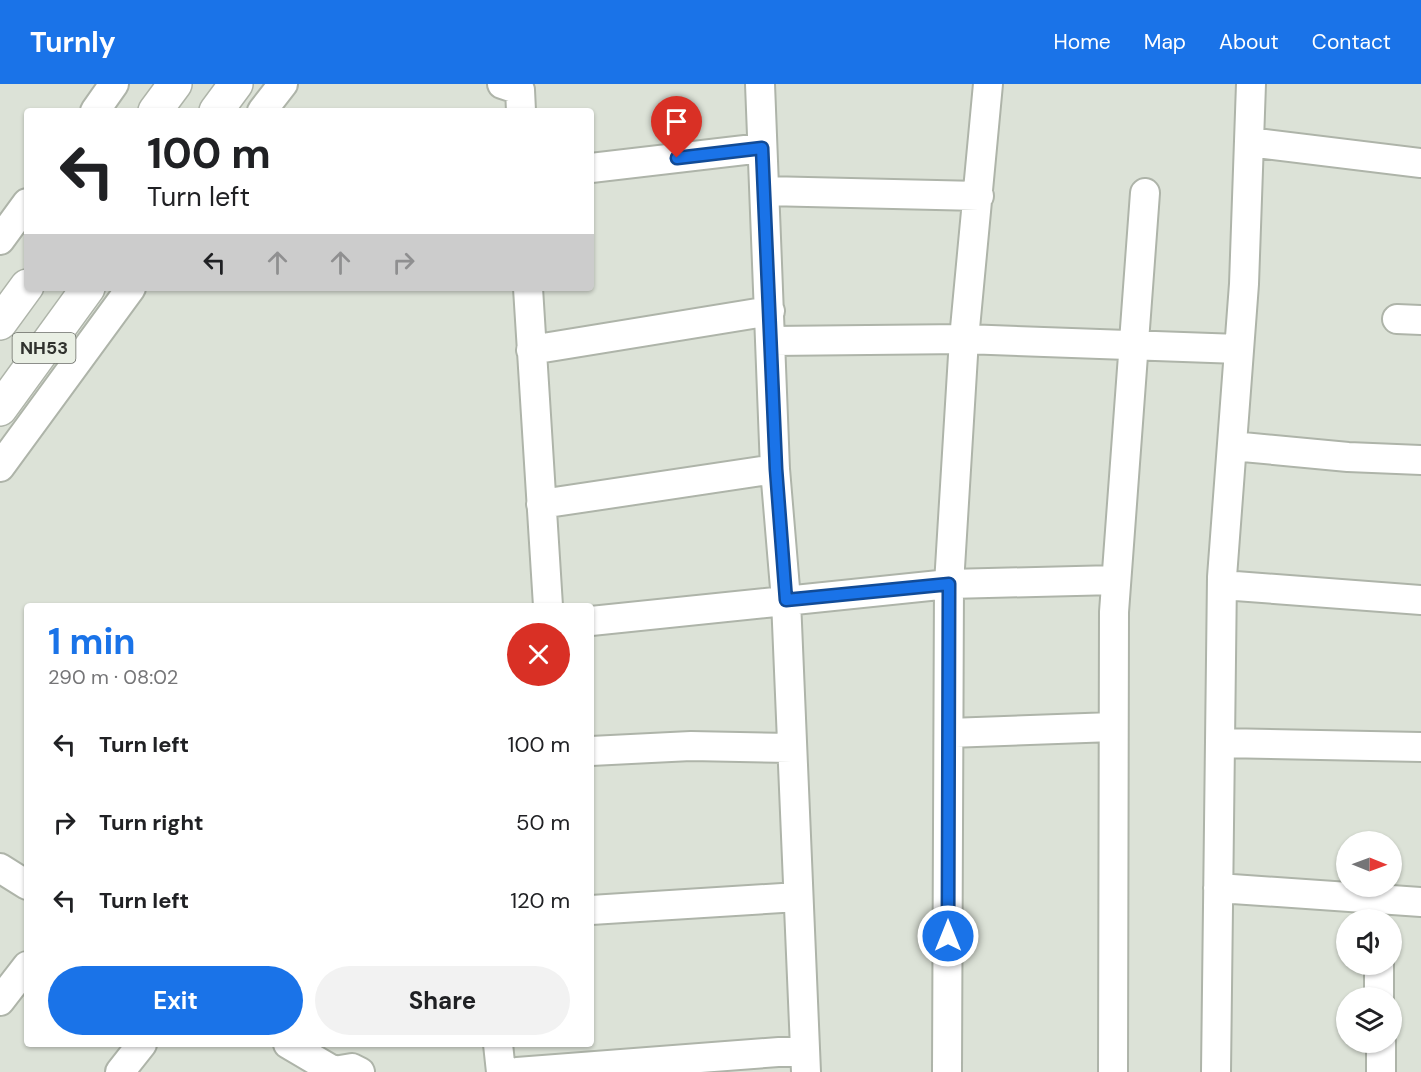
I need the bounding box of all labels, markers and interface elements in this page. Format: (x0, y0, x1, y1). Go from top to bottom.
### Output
text: Turnly (30, 24, 116, 61)
text: Home (1053, 28, 1111, 56)
text: Map (1144, 28, 1186, 56)
text: About (1219, 28, 1279, 56)
text: Contact (1312, 28, 1391, 56)
pin (651, 96, 702, 158)
icon: arrive (660, 105, 693, 138)
text: 100 m (147, 126, 271, 181)
icon: left (48, 132, 126, 210)
text: Turn left (147, 179, 250, 214)
icon: left (198, 246, 231, 279)
icon: ahead (261, 246, 294, 279)
icon: ahead (324, 246, 357, 279)
icon: right (387, 246, 420, 279)
road number: NH53 (12, 333, 76, 363)
text: 1 min (48, 618, 136, 665)
button: close (507, 623, 570, 686)
text: 290 m · 08:02 (48, 664, 178, 690)
icon: left (48, 728, 81, 761)
text: Turn left (99, 730, 189, 759)
text: 100 m (508, 730, 570, 759)
icon: right (48, 806, 81, 839)
text: Turn right (99, 808, 204, 837)
text: 50 m (516, 808, 570, 837)
north arrow (1336, 831, 1402, 897)
map controls (1336, 831, 1402, 1053)
icon: left (48, 884, 81, 917)
text: Turn left (99, 886, 189, 915)
text: 120 m (510, 886, 570, 915)
position arrow (916, 904, 980, 968)
button: sound (1336, 909, 1402, 975)
button: Exit (48, 966, 303, 1035)
button: Share (315, 966, 570, 1035)
button: layers (1336, 987, 1402, 1053)

